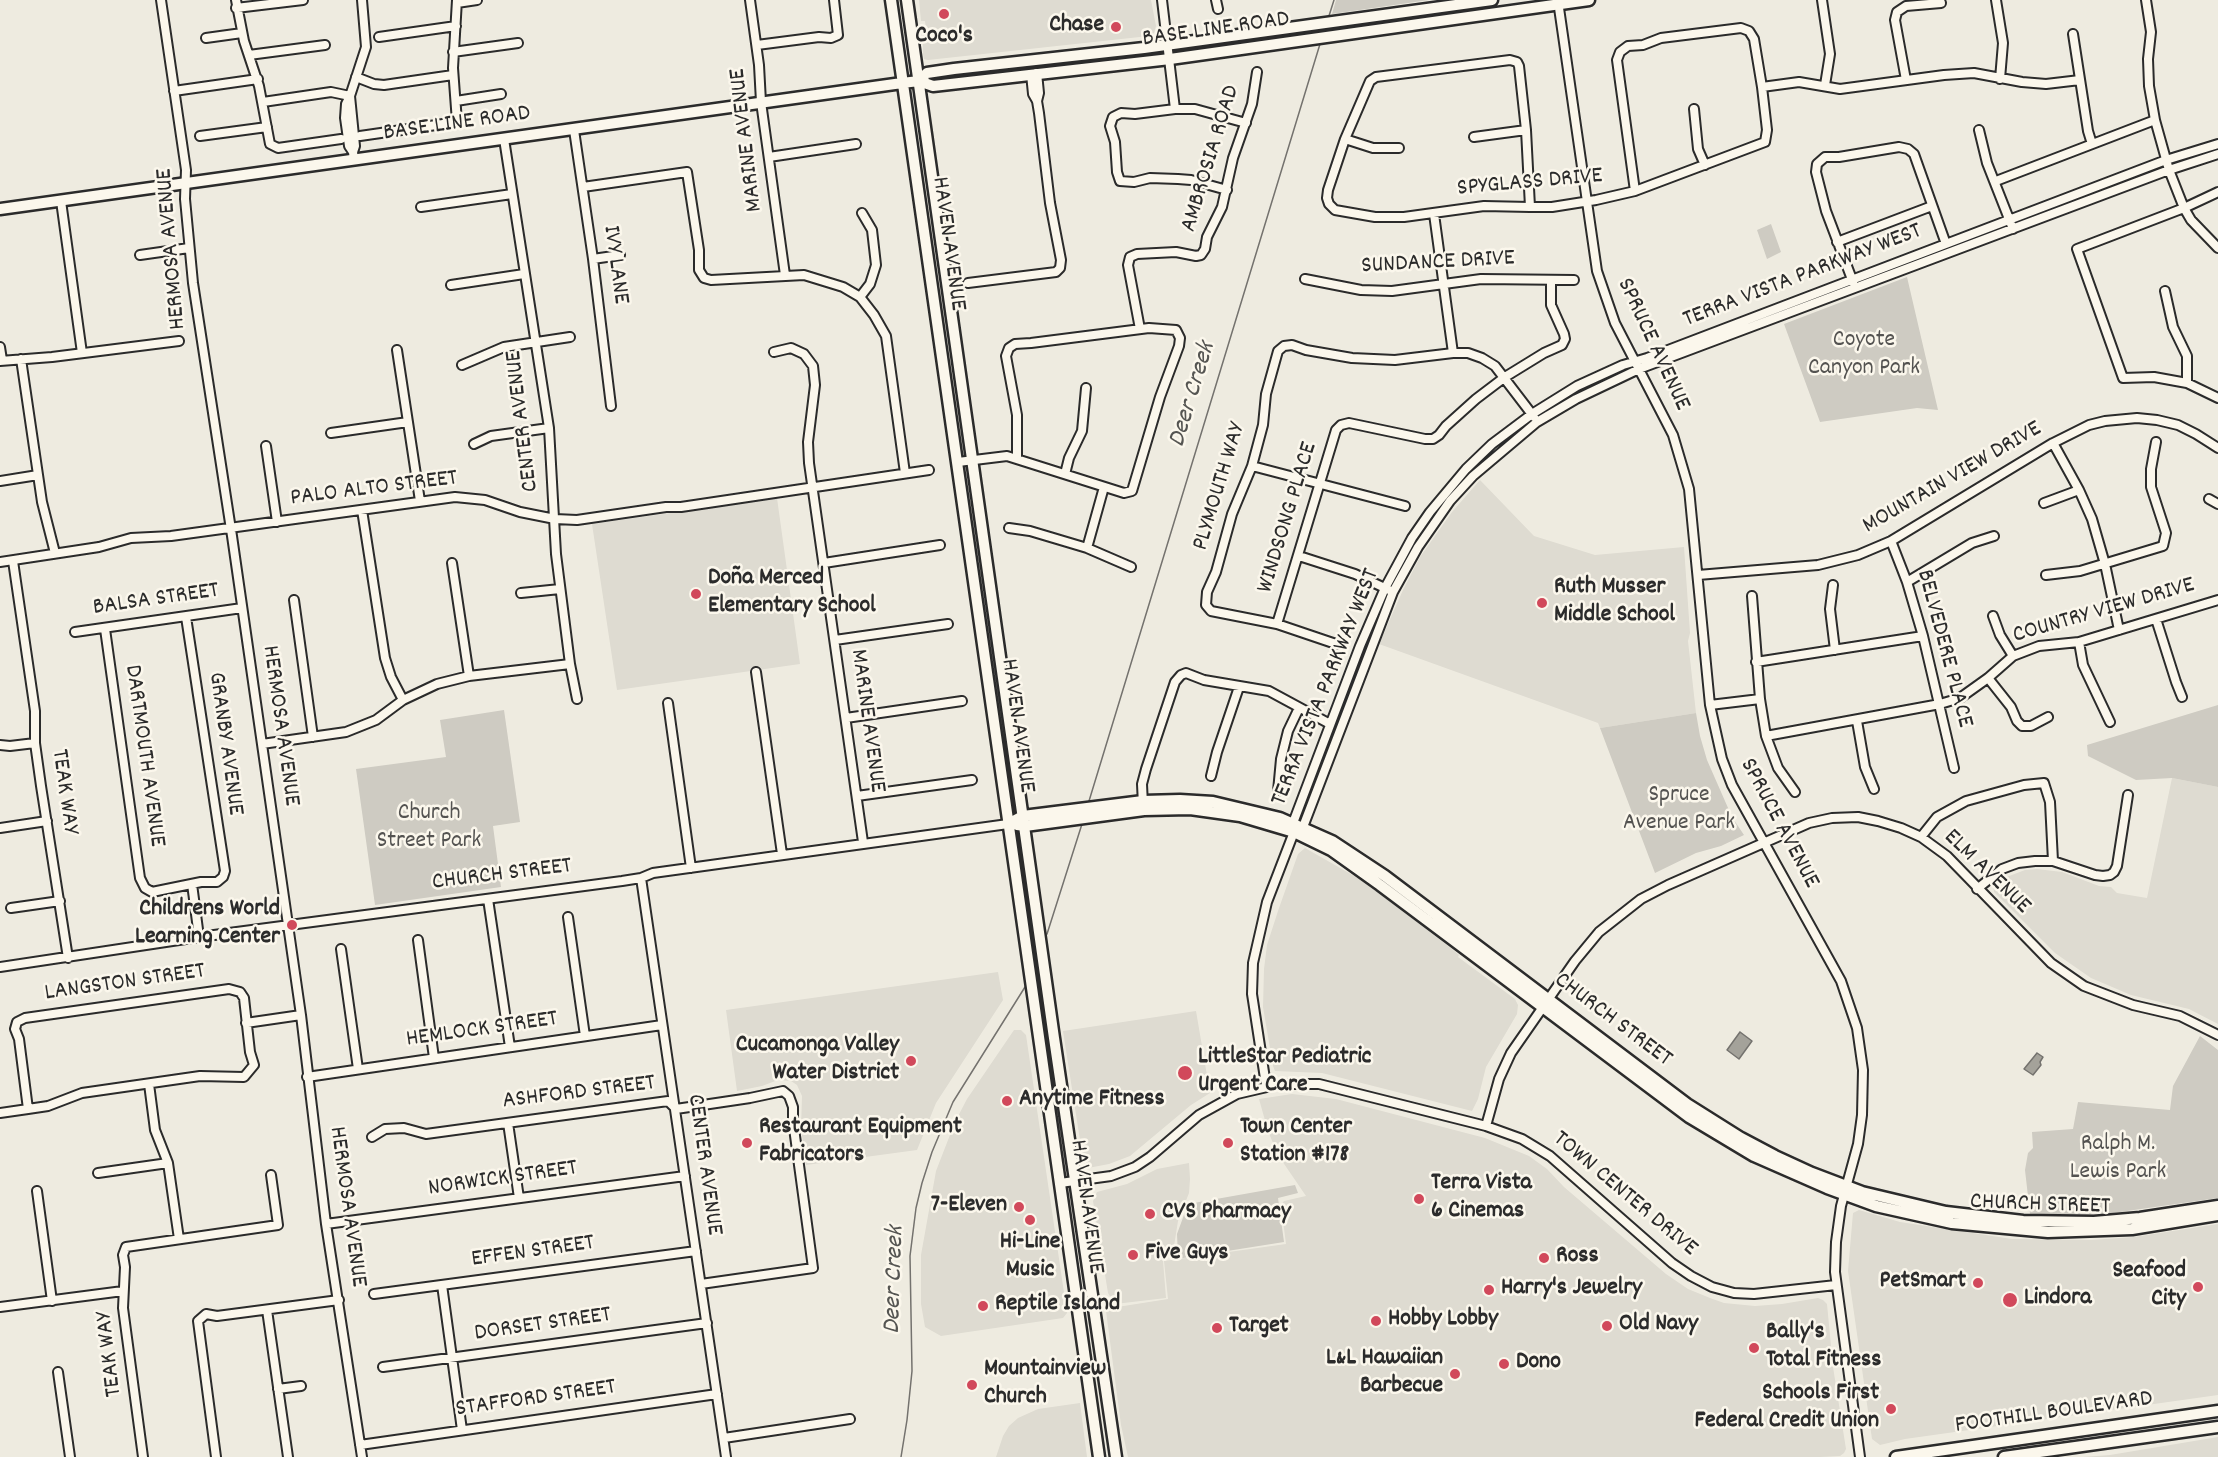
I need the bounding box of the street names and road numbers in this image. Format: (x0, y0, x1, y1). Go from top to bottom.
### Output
street label: BASE LINE ROAD (1141, 6, 1291, 56)
street label: MARINE AVENUE (725, 67, 771, 213)
street label: AMBROSIA ROAD (1176, 82, 1248, 236)
street label: BASE LINE ROAD (382, 100, 532, 150)
street label: SPYGLASS DRIVE (1456, 163, 1604, 205)
street label: HERMOSA AVENUE (152, 167, 194, 331)
street label: HAVEN AVENUE (923, 175, 971, 313)
street label: TERRA VISTA PARKWAY WEST (1680, 218, 1926, 336)
street label: IVY LANE (594, 224, 634, 306)
street label: SUNDANCE DRIVE (1361, 246, 1515, 282)
street label: SPRUCE AVENUE (1609, 274, 1695, 416)
street label: CENTER AVENUE (501, 349, 547, 493)
street label: MOUNTAIN VIEW DRIVE (1858, 416, 2048, 542)
street label: PLYMOUTH WAY (1188, 420, 1254, 554)
street label: WINDSONG PLACE (1252, 439, 1326, 597)
street label: PALO ALTO STREET (289, 465, 459, 515)
street label: TERRA VISTA PARKWAY WEST (1266, 565, 1388, 811)
street label: BELVEDERE PLACE (1908, 567, 1978, 731)
street label: COUNTRY VIEW DRIVE (2010, 572, 2198, 652)
street label: BALSA STREET (91, 578, 221, 624)
street label: HERMOSA AVENUE (253, 644, 305, 808)
street label: MARINE AVENUE (842, 647, 890, 795)
street label: HAVEN AVENUE (992, 657, 1040, 795)
street label: DARTMOUTH AVENUE (116, 663, 170, 849)
street label: GRANBY AVENUE (200, 671, 248, 817)
street label: TEAK WAY (43, 747, 83, 837)
street label: SPRUCE AVENUE (1732, 754, 1824, 894)
street label: ELM AVENUE (1936, 824, 2036, 922)
street label: CHURCH STREET (431, 853, 573, 899)
street label: LANGSTON STREET (43, 959, 207, 1009)
street label: CHURCH STREET (1547, 967, 1677, 1075)
street label: HEMLOCK STREET (404, 1006, 560, 1056)
street label: ASHFORD STREET (501, 1070, 657, 1118)
street label: CENTER AVENUE (679, 1093, 727, 1237)
street label: HERMOSA AVENUE (320, 1125, 372, 1289)
street label: TOWN CENTER DRIVE (1546, 1126, 1702, 1264)
street label: HAVEN AVENUE (1061, 1138, 1109, 1276)
street label: NORWICK STREET (427, 1155, 579, 1205)
street label: CHURCH STREET (1969, 1189, 2111, 1223)
street label: EFFEN STREET (470, 1230, 596, 1276)
street label: DORSET STREET (473, 1302, 613, 1350)
street label: TEAK WAY (91, 1310, 131, 1398)
street label: STAFFORD STREET (454, 1375, 618, 1425)
street label: FOOTHILL BOULEVARD (1954, 1386, 2154, 1442)

